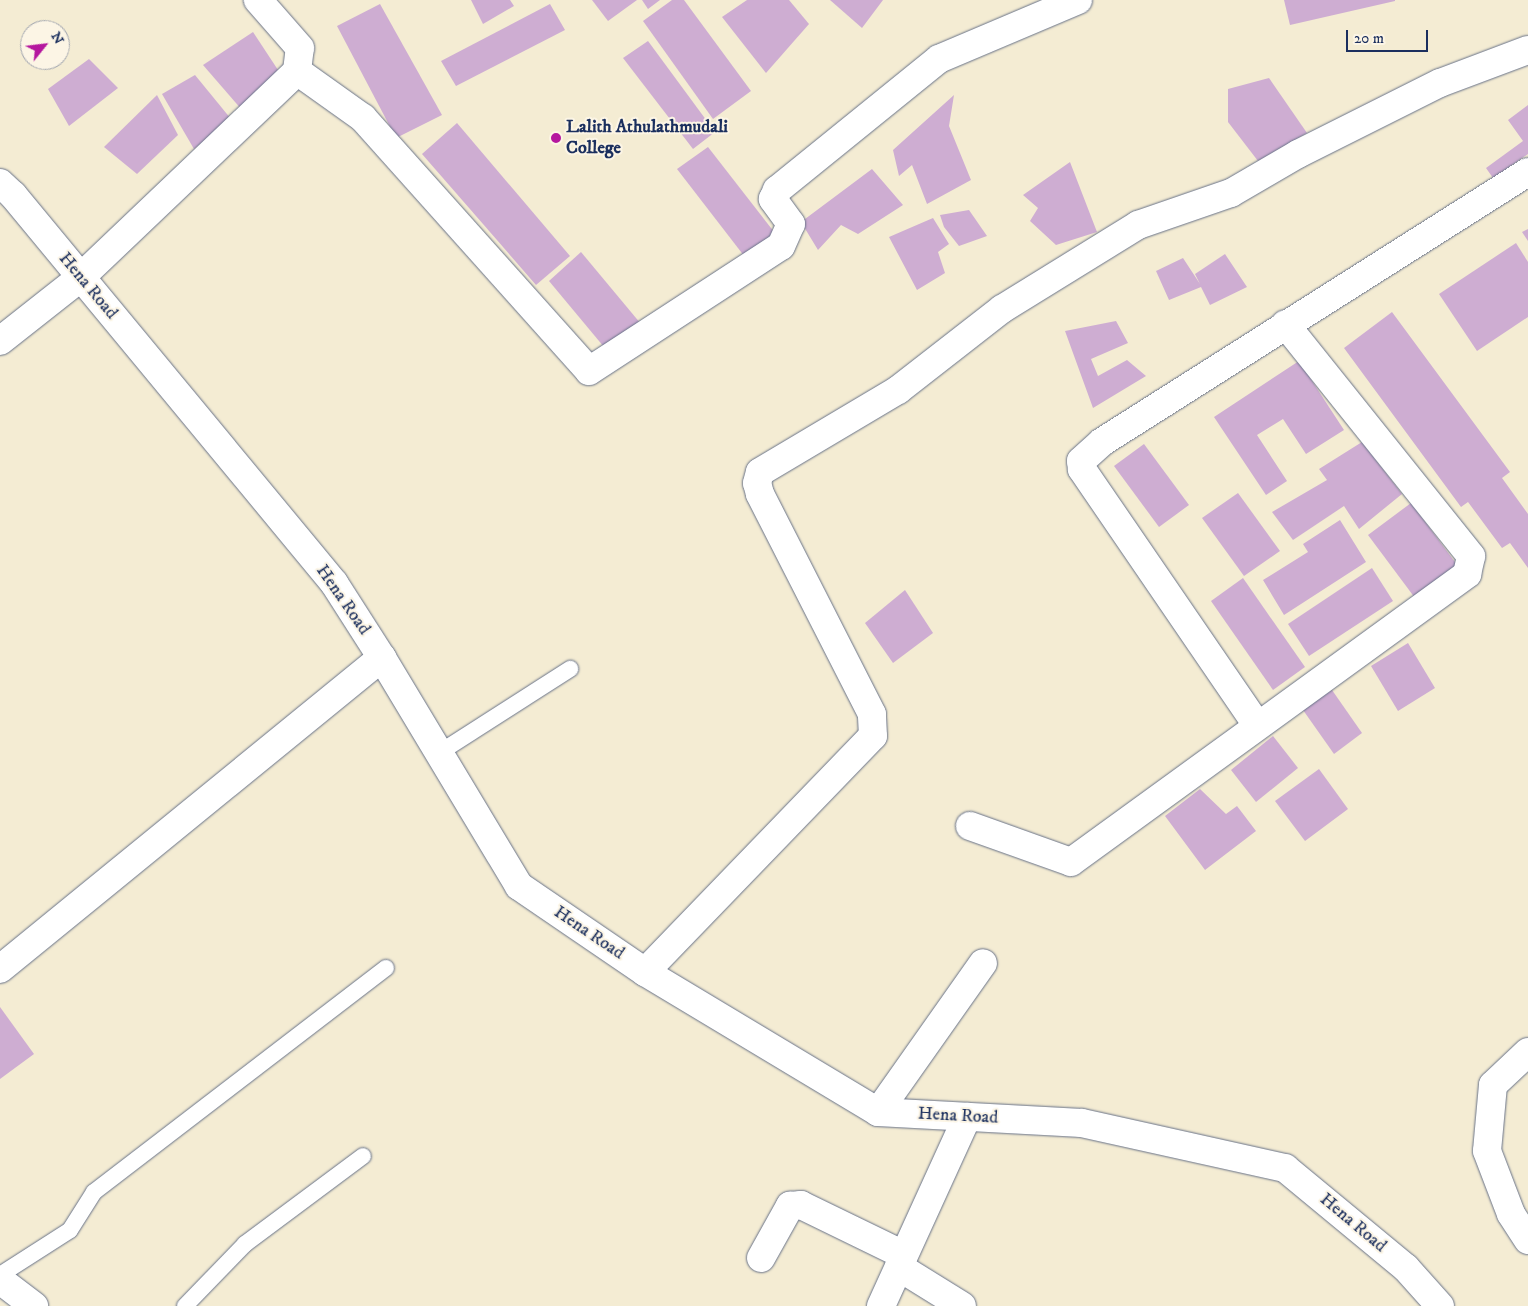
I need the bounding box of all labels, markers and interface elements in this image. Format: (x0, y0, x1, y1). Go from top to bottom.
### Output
north arrow (20, 20, 70, 70)
scale bar (1348, 20, 1430, 52)
text: N (47, 29, 68, 48)
text: 20 m (1354, 29, 1384, 48)
place label: Lalith Athulathmudali College (566, 117, 728, 160)
marker: Lalith Athulathmudali College (550, 132, 562, 144)
street label: Hena Road (54, 248, 122, 324)
street label: Hena Road (311, 561, 375, 639)
street label: Hena Road (550, 902, 628, 964)
street label: Hena Road (917, 1103, 999, 1129)
street label: Hena Road (1315, 1189, 1391, 1257)

